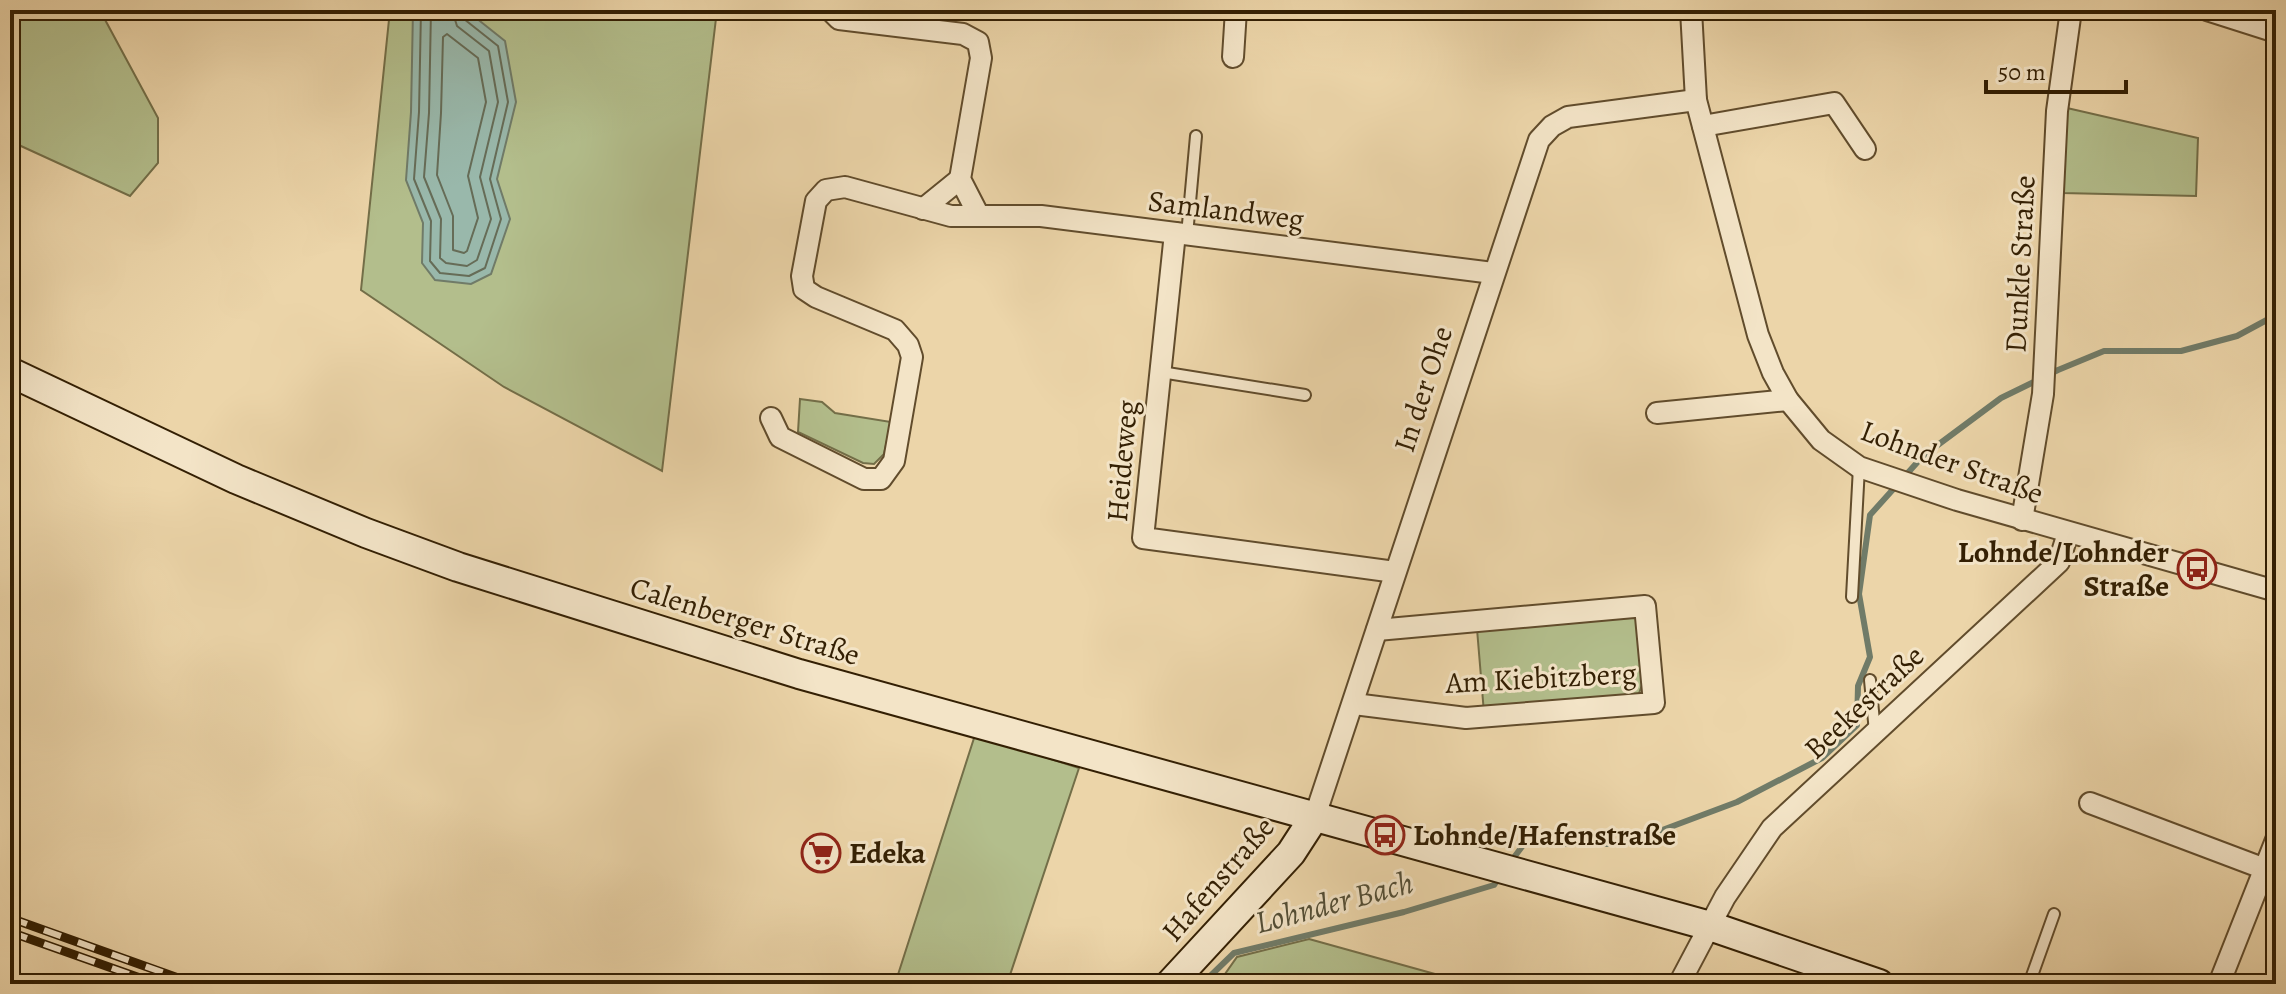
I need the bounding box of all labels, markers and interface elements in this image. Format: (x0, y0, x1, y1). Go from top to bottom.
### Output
scale bar (1986, 44, 2126, 94)
text: 50 m (1998, 56, 2046, 88)
street label: Dunkle Straße (1995, 174, 2045, 354)
street label: Samlandweg (1146, 181, 1306, 239)
street label: In der Ohe (1384, 321, 1462, 457)
street label: Heideweg (1097, 398, 1147, 524)
street label: Lohnder Straße (1855, 410, 2049, 514)
place label: Lohnde/Lohnder Straße (1958, 532, 2169, 606)
bus stop icon: Lohnde/Lohnder Straße (2176, 548, 2218, 590)
street label: Calenberger Straße (625, 567, 865, 675)
street label: Beekestraße (1795, 636, 1933, 768)
street label: Am Kiebitzberg (1443, 653, 1638, 703)
street label: Hafenstraße (1153, 808, 1283, 950)
bus stop icon: Lohnde/Hafenstraße (1364, 814, 1406, 856)
place label: Lohnde/Hafenstraße (1413, 815, 1676, 855)
supermarket icon: Edeka (800, 832, 842, 874)
place label: Edeka (849, 833, 926, 873)
water label: Lohnder Bach (1250, 860, 1418, 944)

